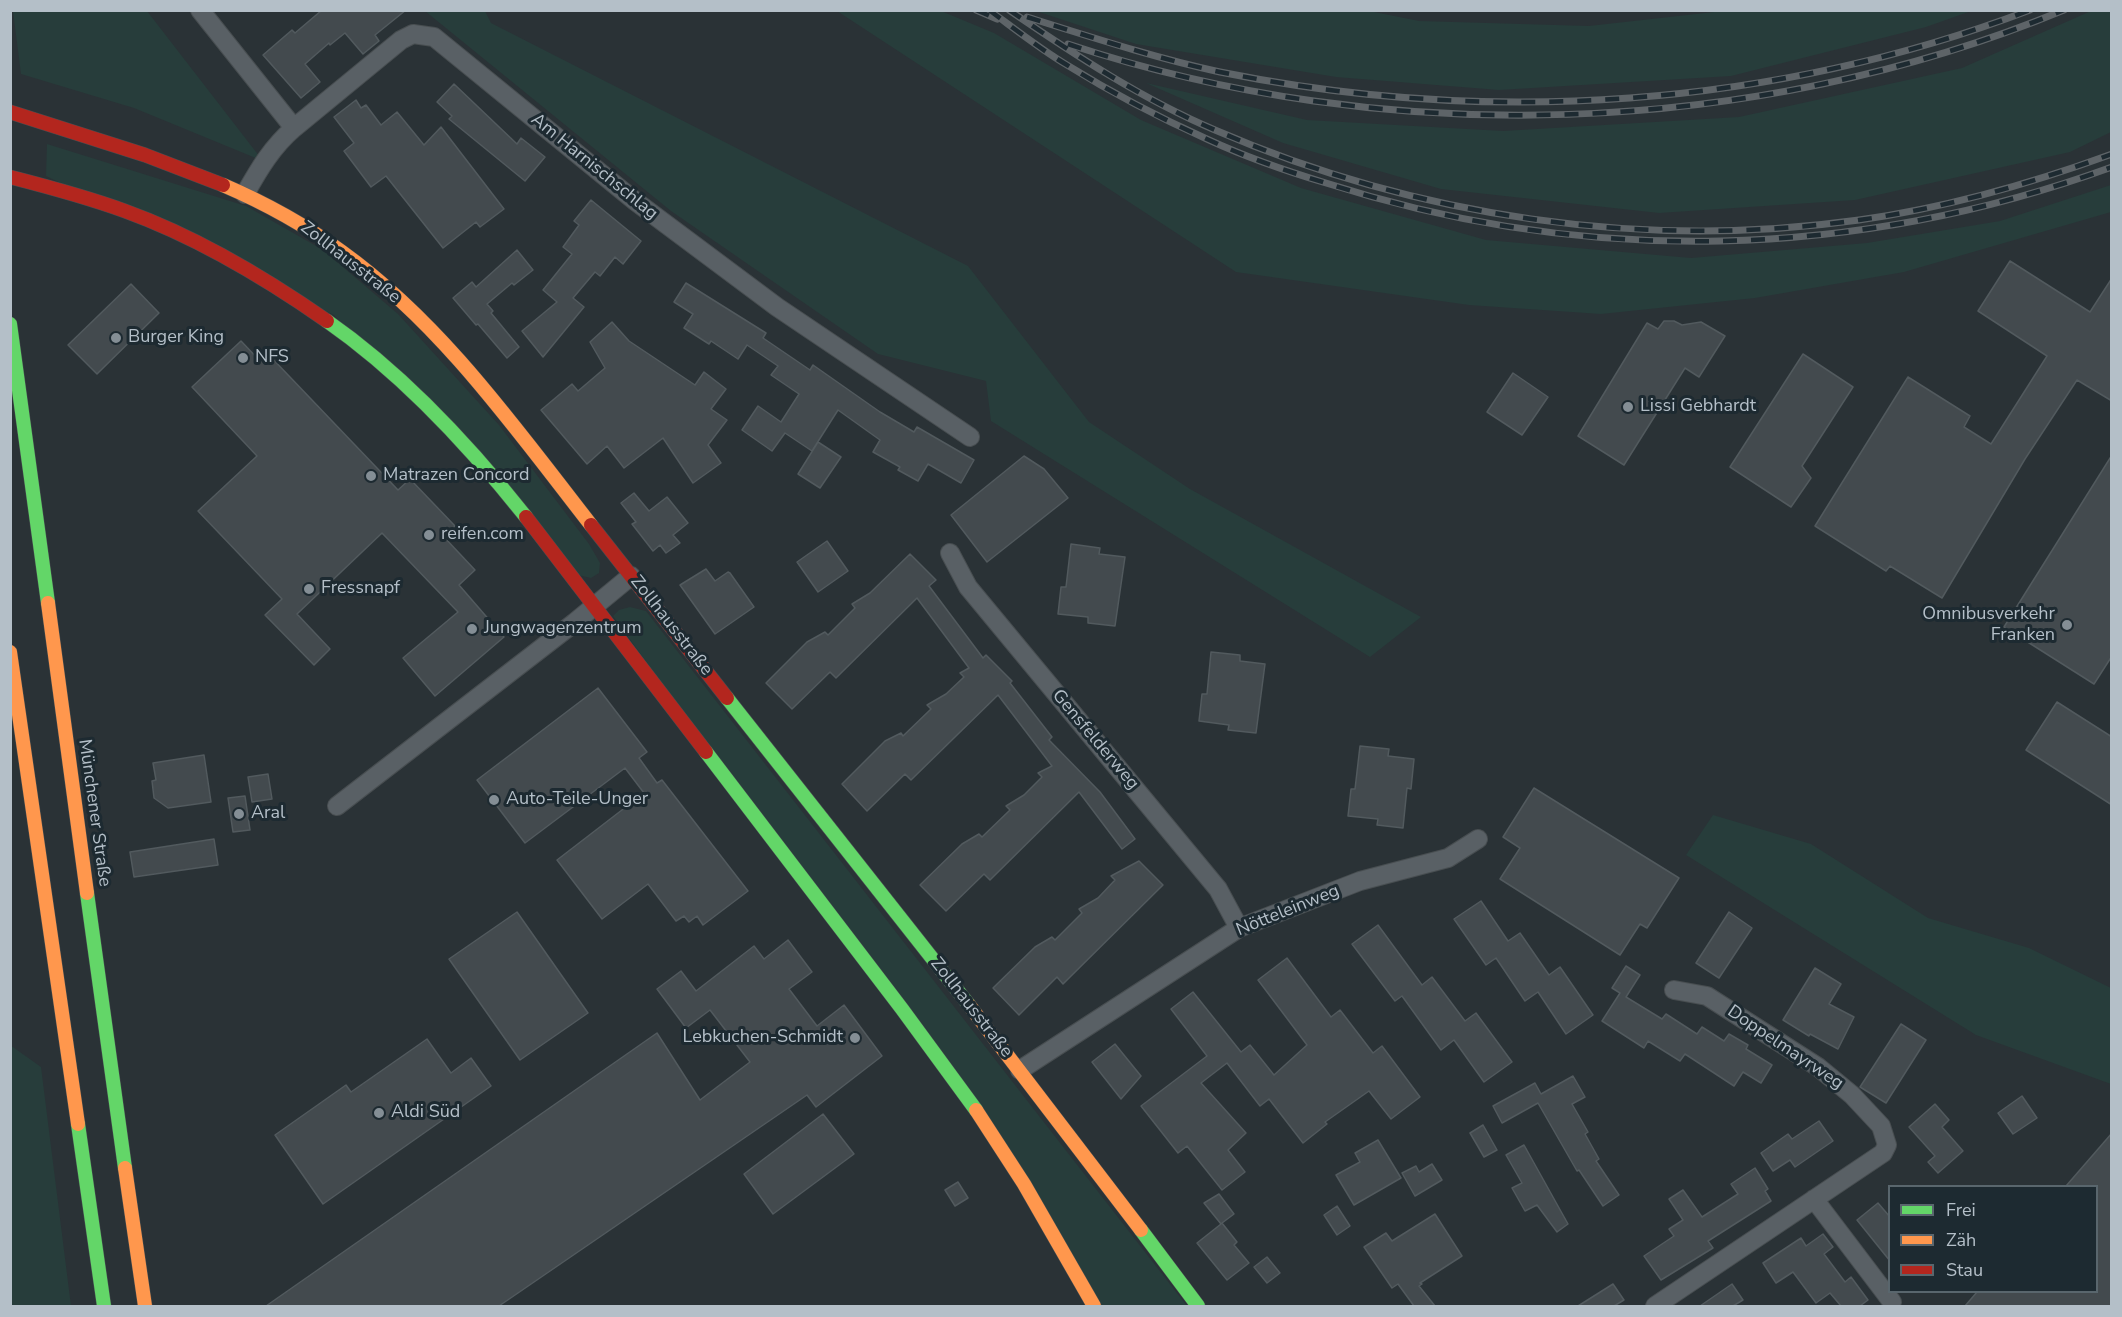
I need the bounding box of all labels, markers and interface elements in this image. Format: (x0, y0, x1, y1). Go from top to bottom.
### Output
street label: Am Harnischschlag (526, 109, 662, 225)
street label: Zollhausstraße (296, 217, 404, 309)
place label: Burger King (128, 327, 224, 349)
marker: Burger King (109, 331, 123, 345)
place label: NFS (255, 347, 289, 369)
marker: NFS (236, 351, 250, 365)
place label: Lissi Gebhardt (1640, 396, 1756, 418)
marker: Lissi Gebhardt (1621, 400, 1635, 414)
place label: Matrazen Concord (383, 465, 529, 487)
marker: Matrazen Concord (364, 469, 378, 483)
place label: reifen.com (441, 524, 524, 546)
marker: reifen.com (422, 528, 436, 542)
street label: Zollhausstraße (625, 572, 717, 680)
place label: Fressnapf (321, 578, 400, 600)
marker: Fressnapf (302, 582, 316, 596)
place label: Omnibusverkehr Franken (1922, 604, 2055, 646)
place label: Jungwagenzentrum (484, 618, 642, 640)
marker: Omnibusverkehr Franken (2060, 618, 2074, 632)
marker: Jungwagenzentrum (465, 622, 479, 636)
street label: Gensfelderweg (1047, 685, 1143, 795)
street label: Münchener Straße (73, 738, 115, 888)
place label: Auto-Teile-Unger (506, 789, 648, 811)
marker: Auto-Teile-Unger (487, 793, 501, 807)
place label: Aral (251, 803, 285, 825)
marker: Aral (232, 807, 246, 821)
street label: Nötteleinweg (1233, 881, 1343, 941)
street label: Zollhausstraße (925, 954, 1017, 1062)
street label: Doppelmayrweg (1723, 1001, 1847, 1095)
place label: Lebkuchen-Schmidt (683, 1027, 843, 1049)
marker: Lebkuchen-Schmidt (848, 1031, 862, 1045)
place label: Aldi Süd (391, 1102, 460, 1124)
marker: Aldi Süd (372, 1106, 386, 1120)
legend (1888, 1185, 2098, 1293)
text: Frei (1946, 1198, 1976, 1222)
text: Zäh (1946, 1228, 1976, 1252)
text: Stau (1946, 1258, 1983, 1282)

